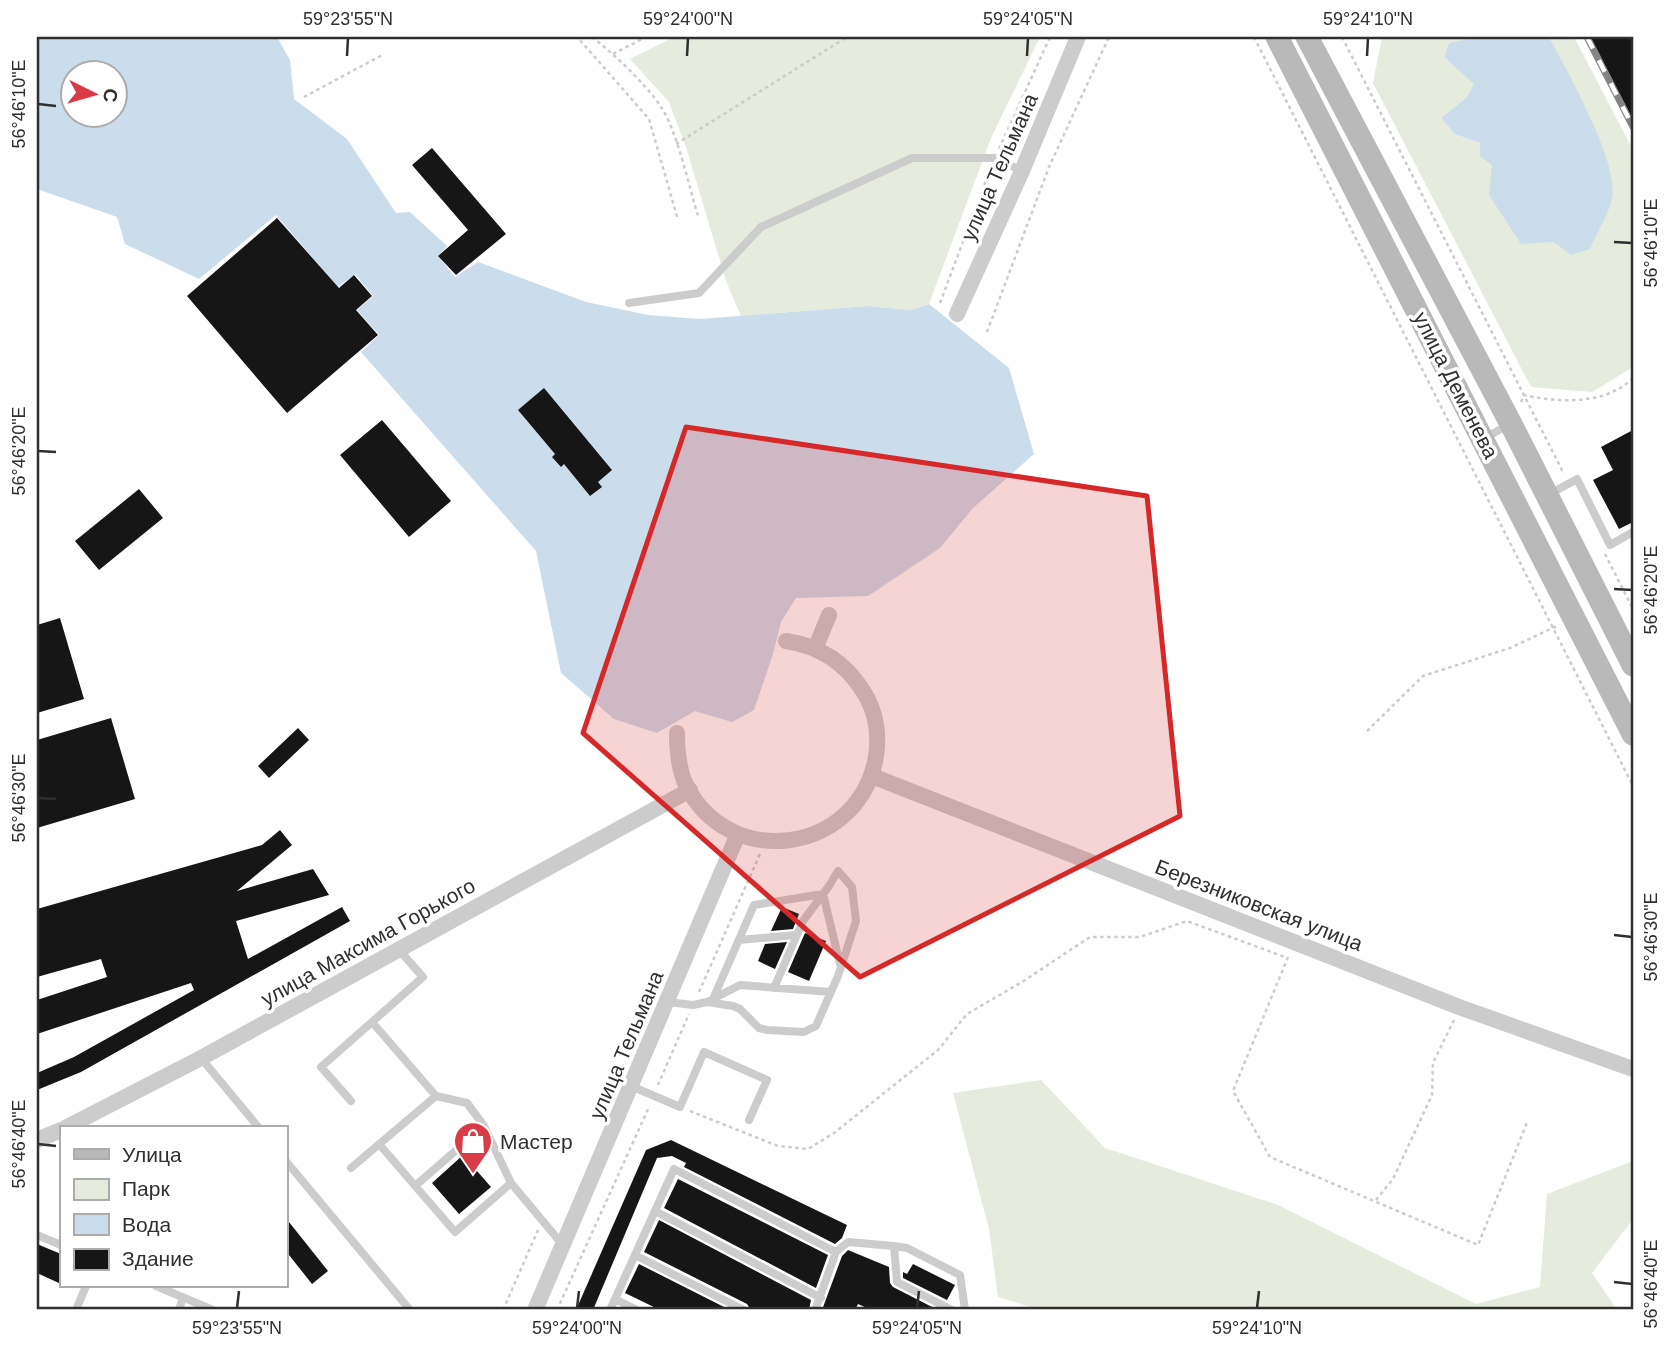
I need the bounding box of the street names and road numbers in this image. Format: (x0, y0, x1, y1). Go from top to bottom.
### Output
street label: улица Тельмана (956, 90, 1042, 244)
street label: улица Деменева (1409, 308, 1503, 462)
street label: Березниковская улица (1152, 855, 1366, 955)
street label: улица Максима Горького (257, 874, 479, 1010)
street label: улица Тельмана (584, 967, 668, 1123)

